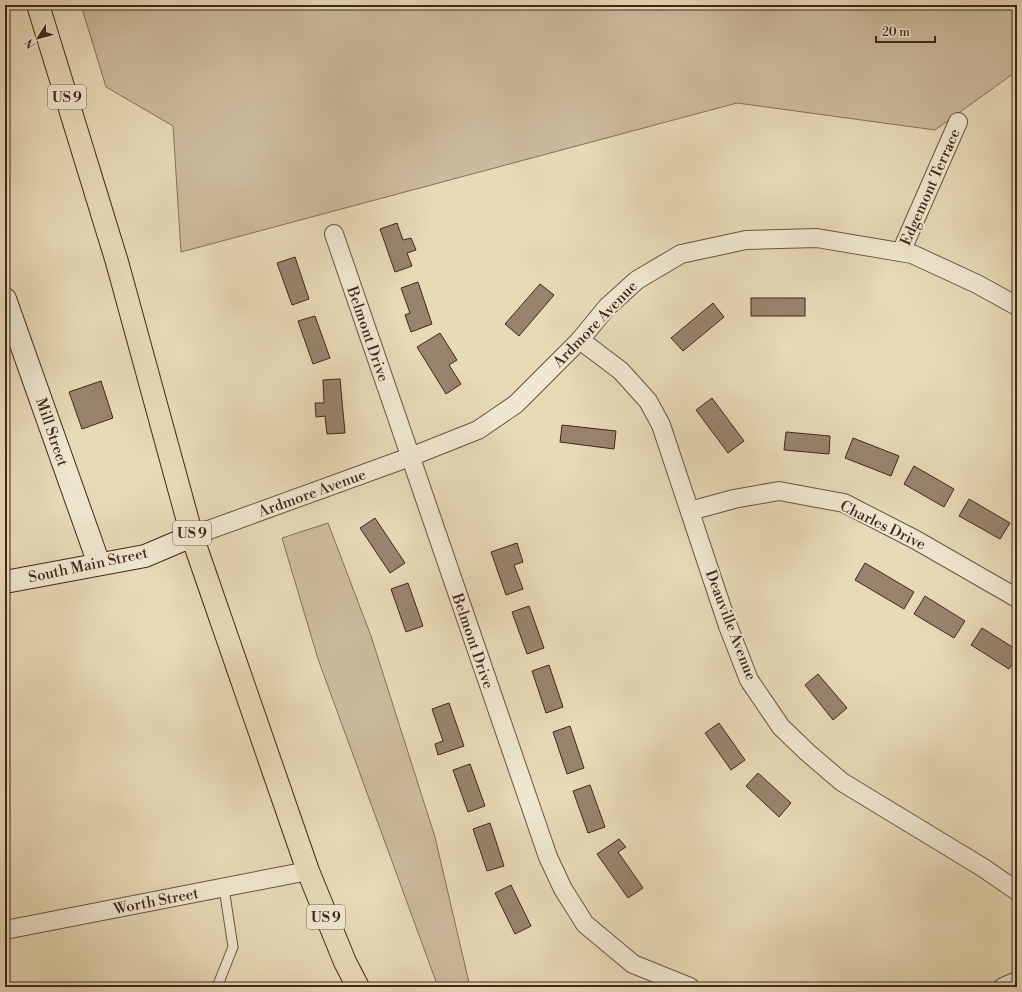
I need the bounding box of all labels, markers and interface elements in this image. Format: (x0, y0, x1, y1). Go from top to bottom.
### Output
north arrow (18, 18, 58, 58)
scale bar (876, 18, 935, 44)
text: 20 m (882, 25, 910, 40)
text: N (22, 35, 39, 51)
road number: US 9 (48, 85, 86, 109)
street label: Edgemont Terrace (896, 126, 965, 248)
street label: Ardmore Avenue (549, 277, 642, 372)
street label: Belmont Drive (342, 283, 393, 384)
street label: Mill Street (31, 396, 72, 469)
street label: Ardmore Avenue (255, 465, 369, 522)
street label: Charles Drive (837, 497, 929, 554)
road number: US 9 (173, 521, 211, 545)
street label: South Main Street (27, 543, 150, 587)
street label: Deauville Avenue (701, 567, 760, 683)
street label: Belmont Drive (447, 590, 498, 691)
street label: Worth Street (111, 884, 201, 919)
road number: US 9 (307, 905, 345, 929)

